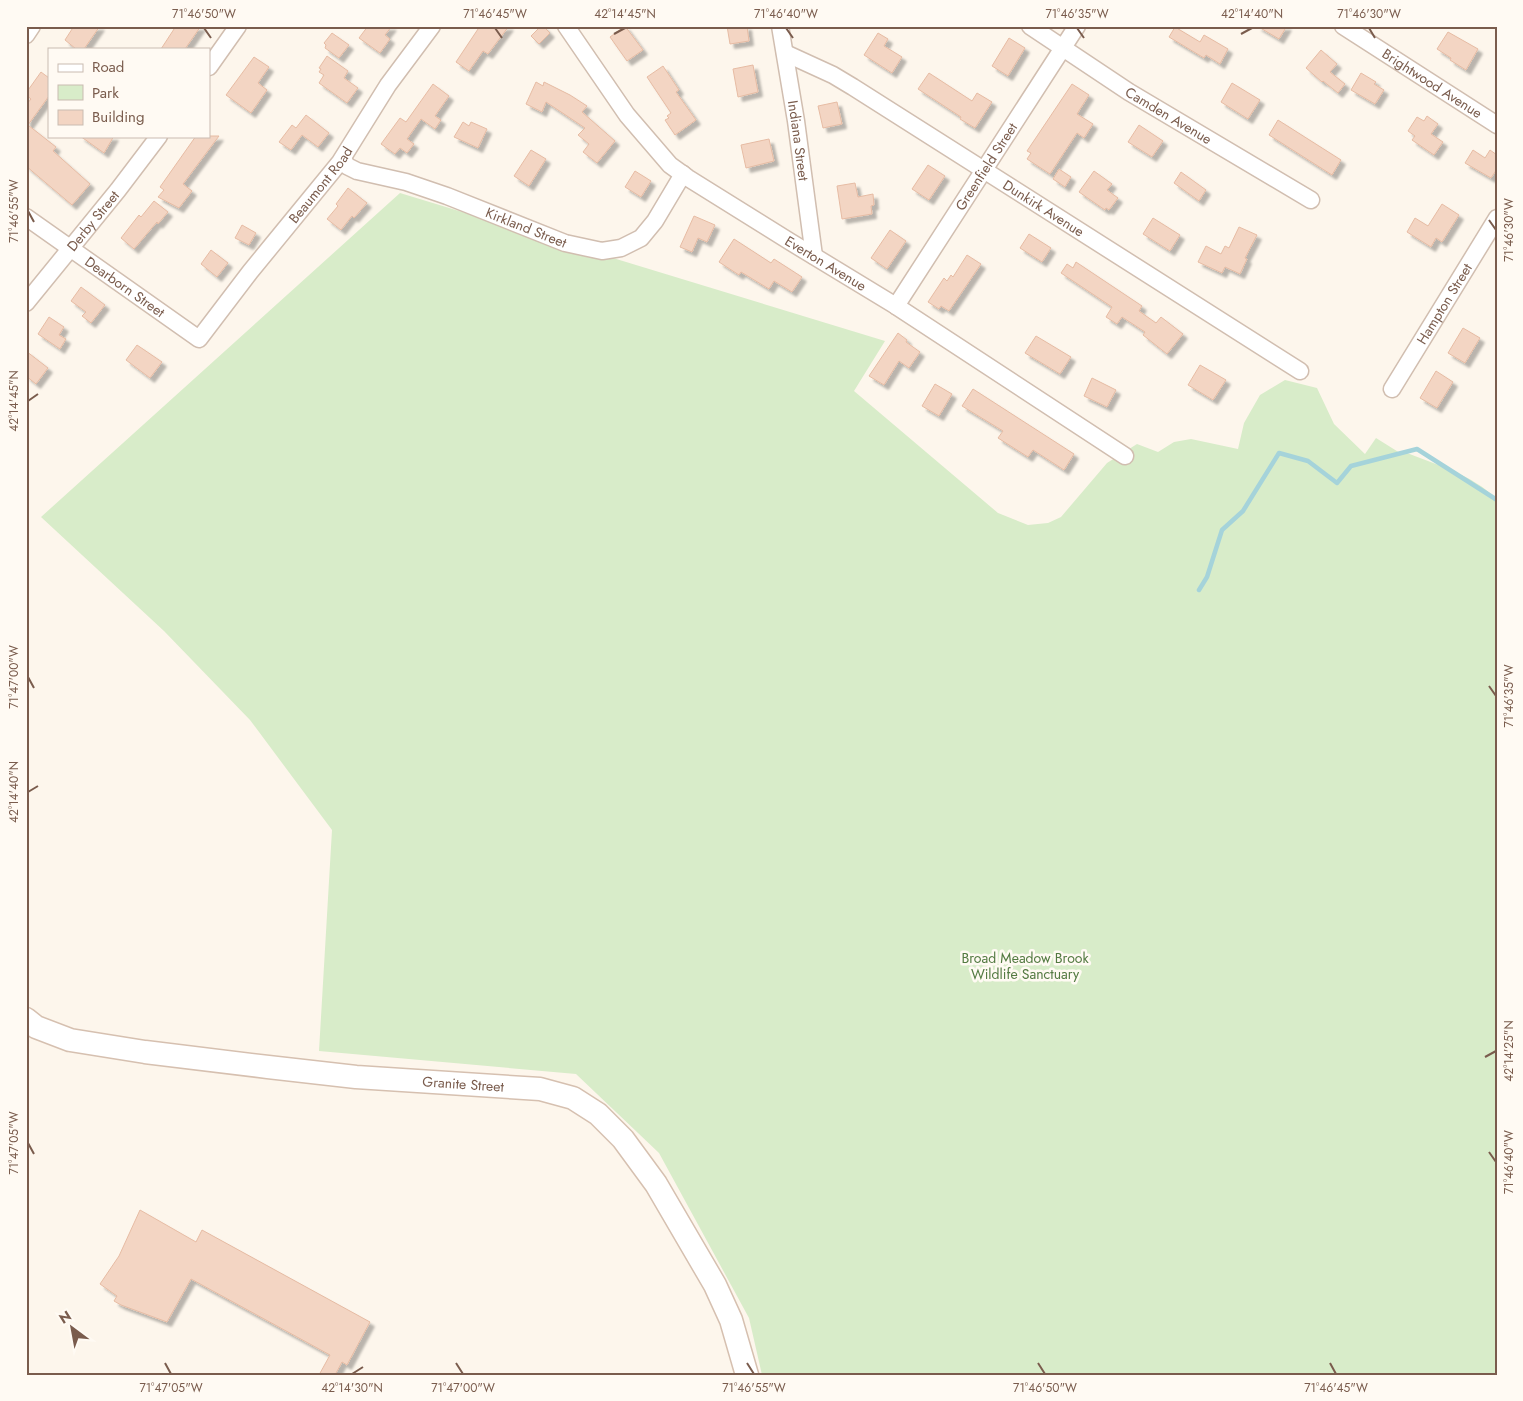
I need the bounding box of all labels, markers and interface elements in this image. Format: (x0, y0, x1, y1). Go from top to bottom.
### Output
text: 71°46'50"W (172, 5, 236, 23)
text: 71°46'45"W (463, 5, 527, 23)
text: 42°14'45"N (594, 5, 656, 23)
text: 71°46'40"W (754, 5, 818, 23)
text: 71°46'35"W (1045, 5, 1109, 23)
text: 42°14'40"N (1221, 5, 1283, 23)
text: 71°46'30"W (1337, 5, 1401, 23)
street label: Brightwood Avenue (1378, 44, 1486, 123)
legend (48, 48, 210, 138)
text: Road (92, 56, 124, 78)
text: Park (92, 82, 119, 104)
street label: Camden Avenue (1121, 82, 1216, 149)
street label: Indiana Street (783, 99, 814, 183)
text: Building (92, 106, 144, 128)
street label: Greenfield Street (950, 118, 1022, 214)
street label: Beaumont Road (284, 143, 357, 228)
street label: Dunkirk Avenue (999, 175, 1088, 241)
text: 71°46'55"W (5, 179, 23, 243)
street label: Derby Street (62, 186, 124, 255)
text: 71°46'30"W (1500, 198, 1518, 262)
street label: Kirkland Street (483, 202, 570, 253)
street label: Everton Avenue (781, 231, 870, 296)
street label: Dearborn Street (81, 252, 169, 322)
street label: Hampton Street (1412, 259, 1477, 348)
text: 42°14'45"N (5, 370, 23, 432)
text: 71°47'00"W (5, 645, 23, 709)
text: 71°46'35"W (1500, 664, 1518, 728)
text: 42°14'40"N (5, 761, 23, 823)
park label: Broad Meadow Brook Wildlife Sanctuary (961, 948, 1089, 984)
text: 42°14'25"N (1500, 1020, 1518, 1082)
street label: Granite Street (422, 1071, 505, 1097)
text: 71°47'05"W (5, 1111, 23, 1175)
text: 71°46'40"W (1500, 1130, 1518, 1194)
north arrow (48, 1304, 98, 1354)
text: N (55, 1306, 75, 1328)
text: 71°47'05"W (139, 1379, 203, 1397)
text: 42°14'30"N (321, 1379, 383, 1397)
text: 71°47'00"W (431, 1379, 495, 1397)
text: 71°46'55"W (722, 1379, 786, 1397)
text: 71°46'50"W (1013, 1379, 1077, 1397)
text: 71°46'45"W (1304, 1379, 1368, 1397)

